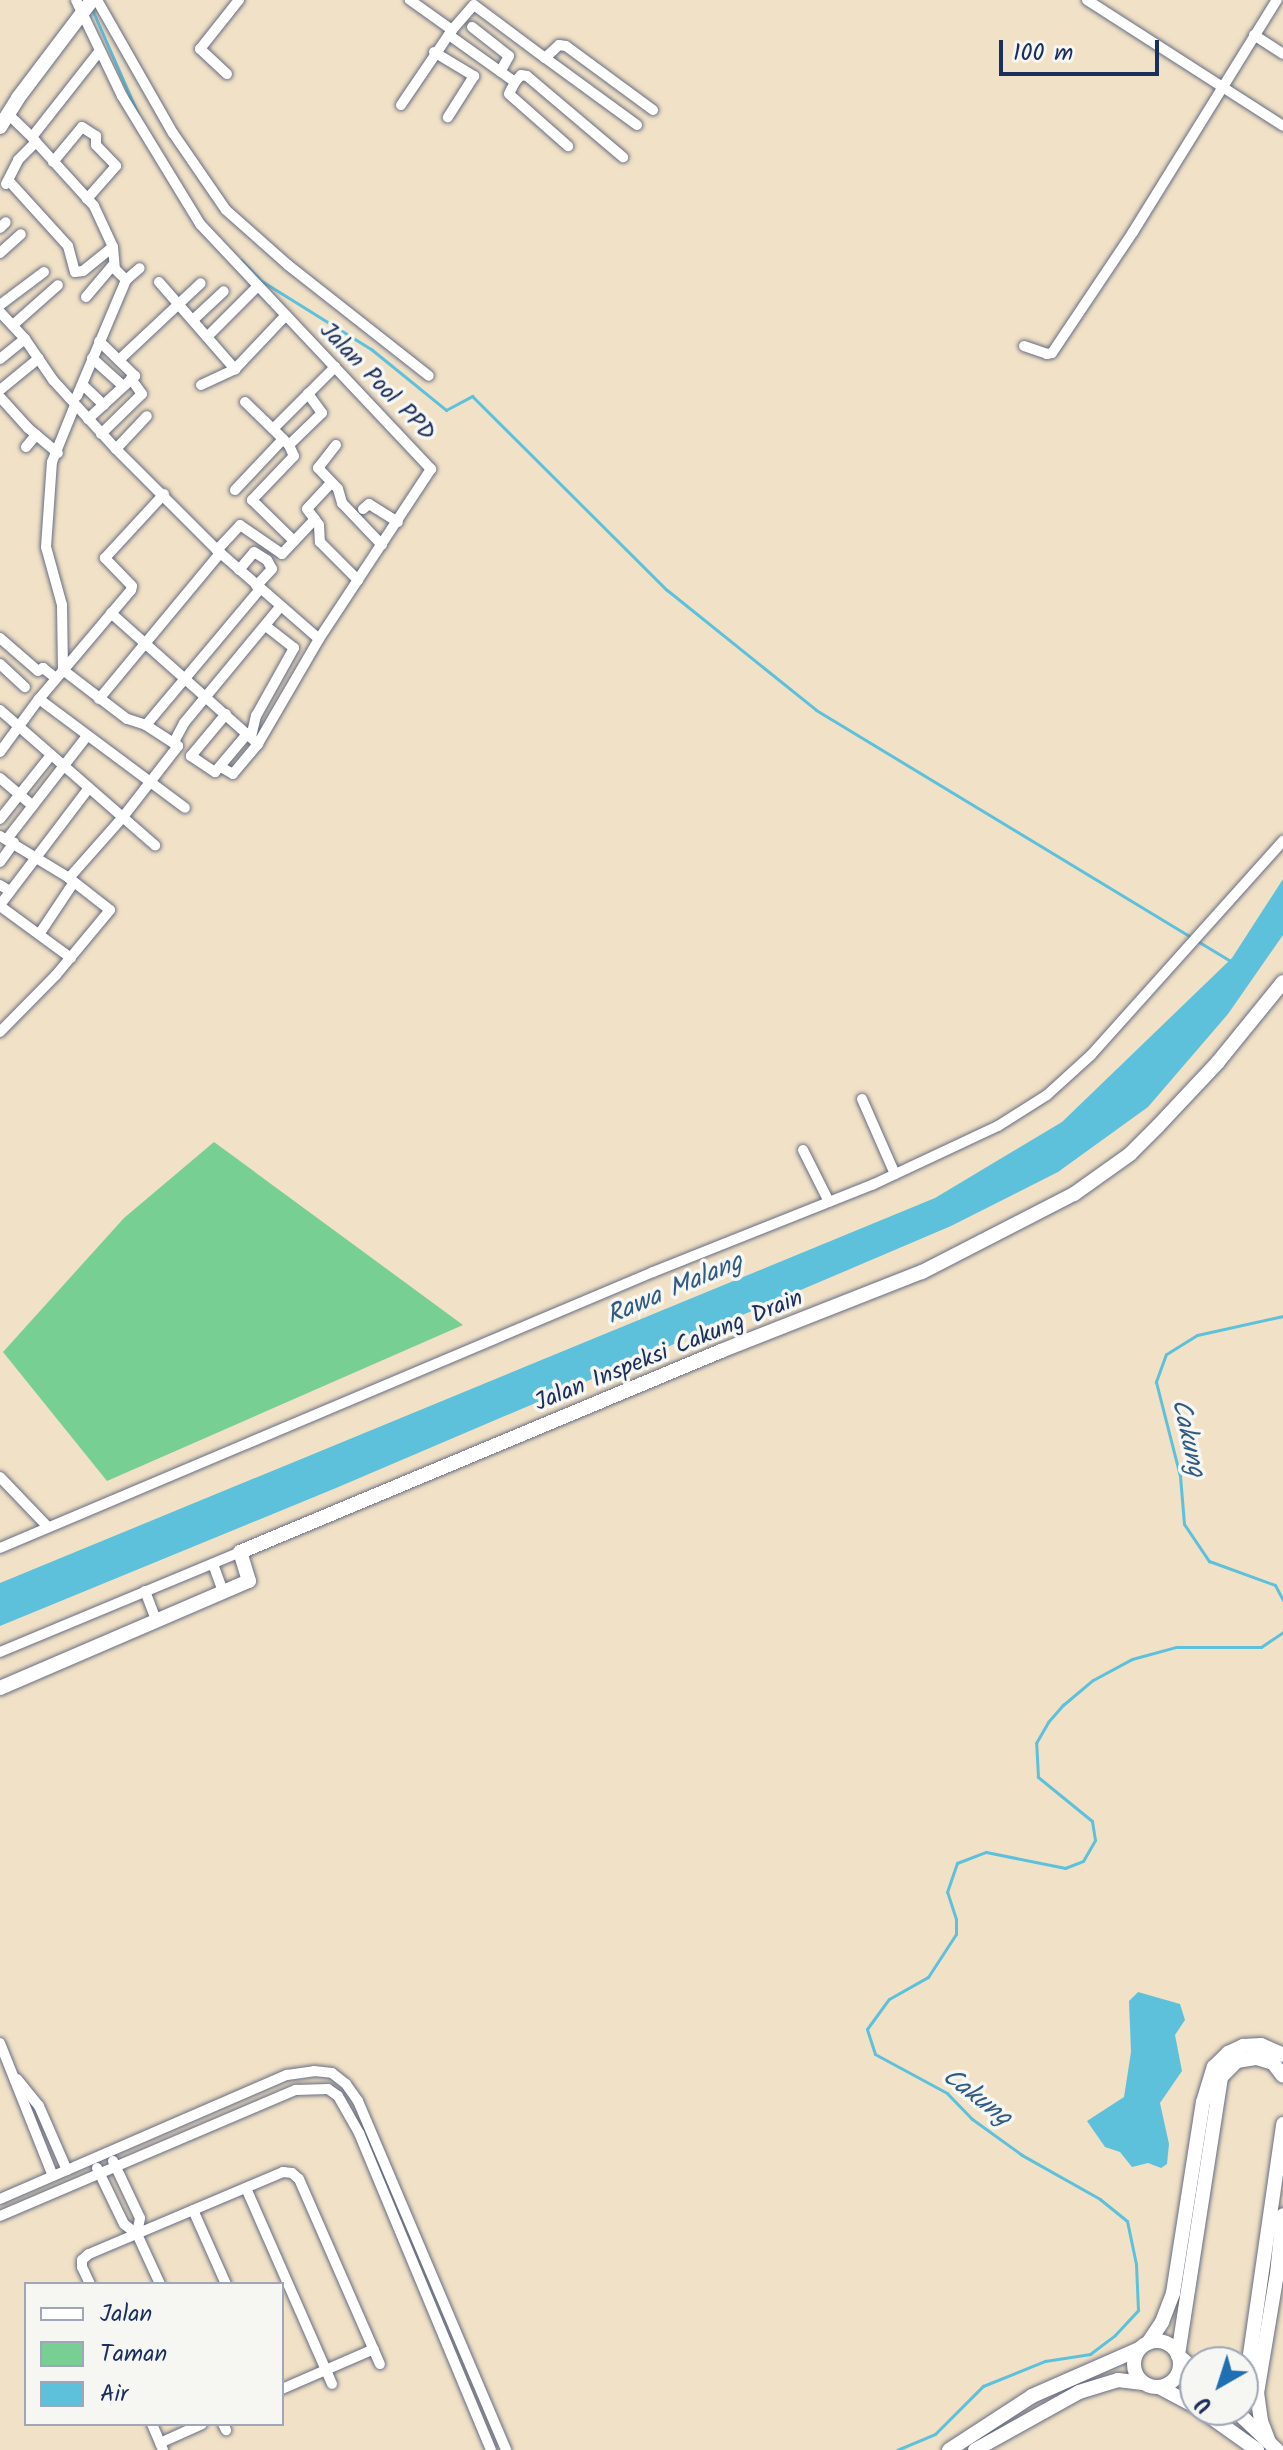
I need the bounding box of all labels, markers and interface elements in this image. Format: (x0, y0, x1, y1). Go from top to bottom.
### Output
scale bar (1003, 24, 1163, 74)
text: 100 m (1013, 34, 1073, 73)
street label: Jalan Pool PPD (313, 317, 441, 447)
water label: Rawa Malang (602, 1247, 748, 1333)
street label: Jalan Inspeksi Cakung Drain (531, 1284, 807, 1418)
water label: Cakung (1163, 1396, 1211, 1480)
water label: Cakung (935, 2062, 1017, 2134)
legend (24, 2282, 284, 2426)
text: Jalan (100, 2295, 152, 2334)
text: Taman (100, 2335, 167, 2374)
north arrow (1179, 2346, 1259, 2426)
text: Air (100, 2375, 128, 2414)
text: U (1189, 2386, 1221, 2421)

